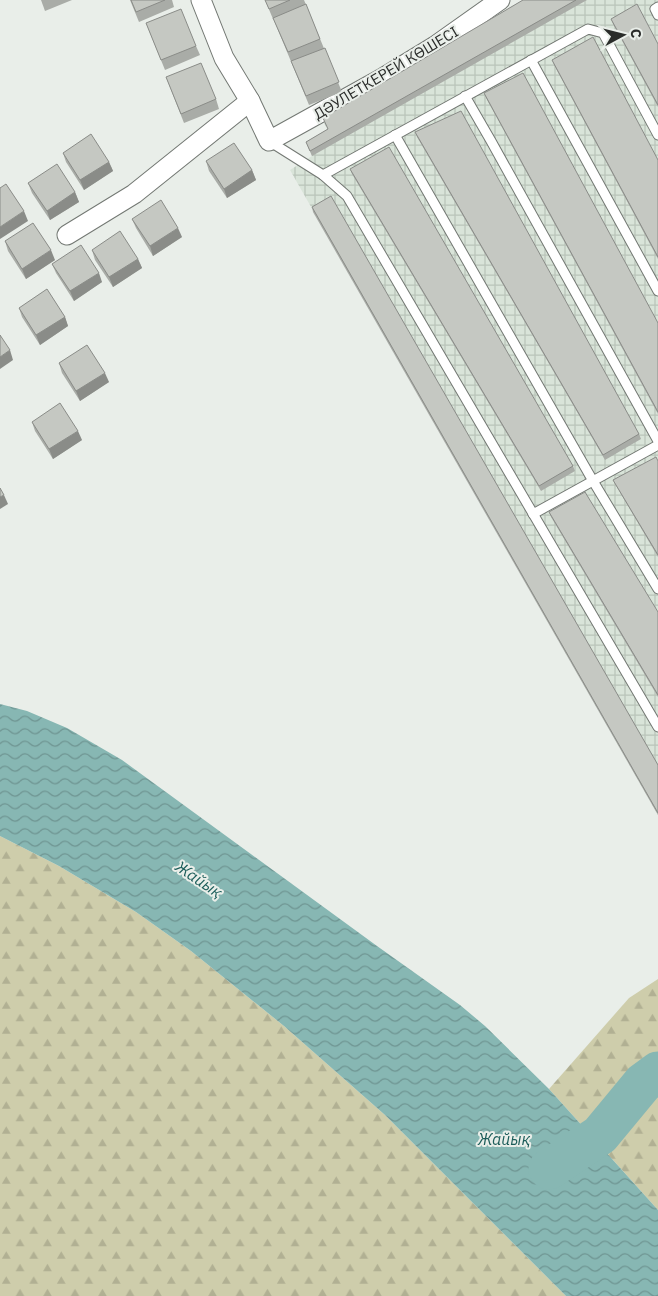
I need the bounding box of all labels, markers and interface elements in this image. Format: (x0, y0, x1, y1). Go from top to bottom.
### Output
north arrow (598, 10, 648, 60)
street label: ДӘУЛЕТКЕРЕЙ КӨШЕСІ (310, 22, 462, 123)
text: С (626, 28, 645, 39)
water label: Жайық (171, 856, 227, 902)
water label: Жайық (477, 1129, 531, 1149)

